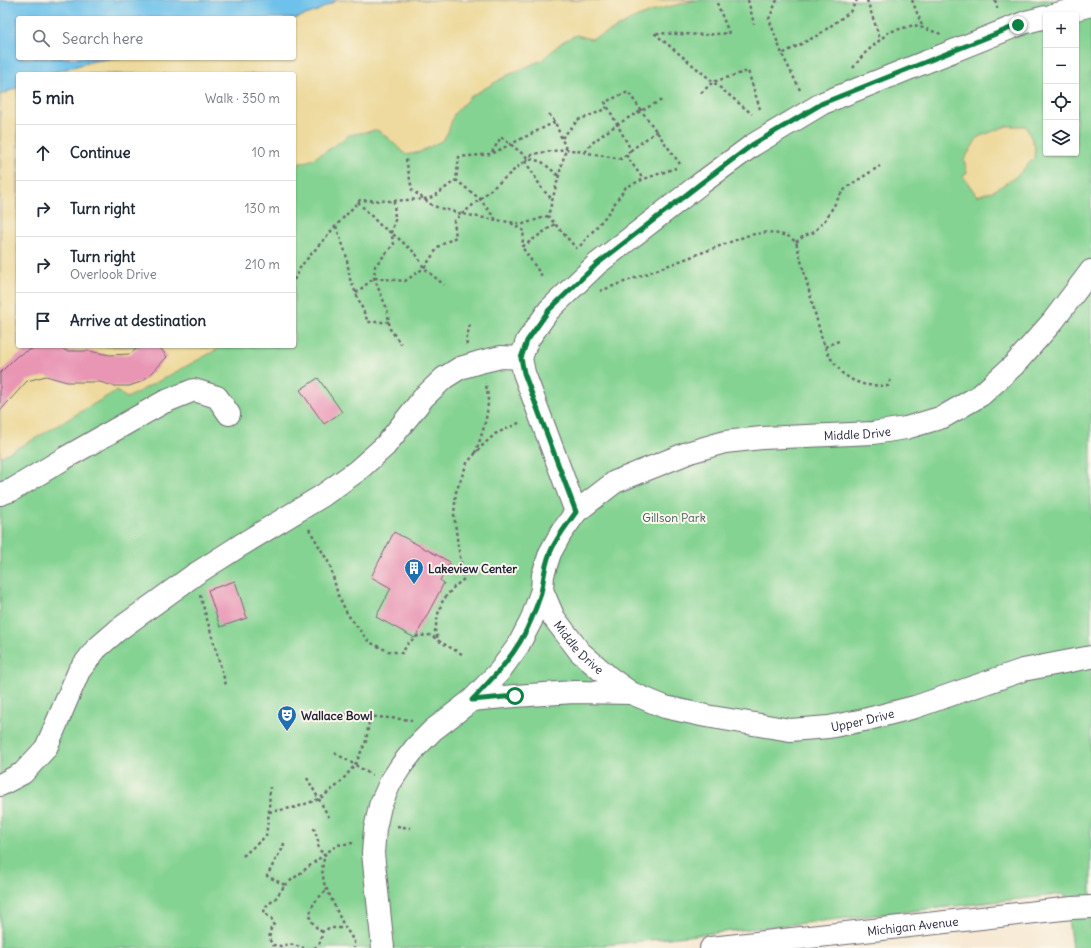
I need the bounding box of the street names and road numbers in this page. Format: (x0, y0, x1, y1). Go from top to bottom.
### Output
street label: Middle Drive (824, 423, 892, 443)
street label: Middle Drive (551, 617, 607, 677)
street label: Upper Drive (829, 705, 896, 734)
street label: Michigan Avenue (866, 913, 959, 938)

